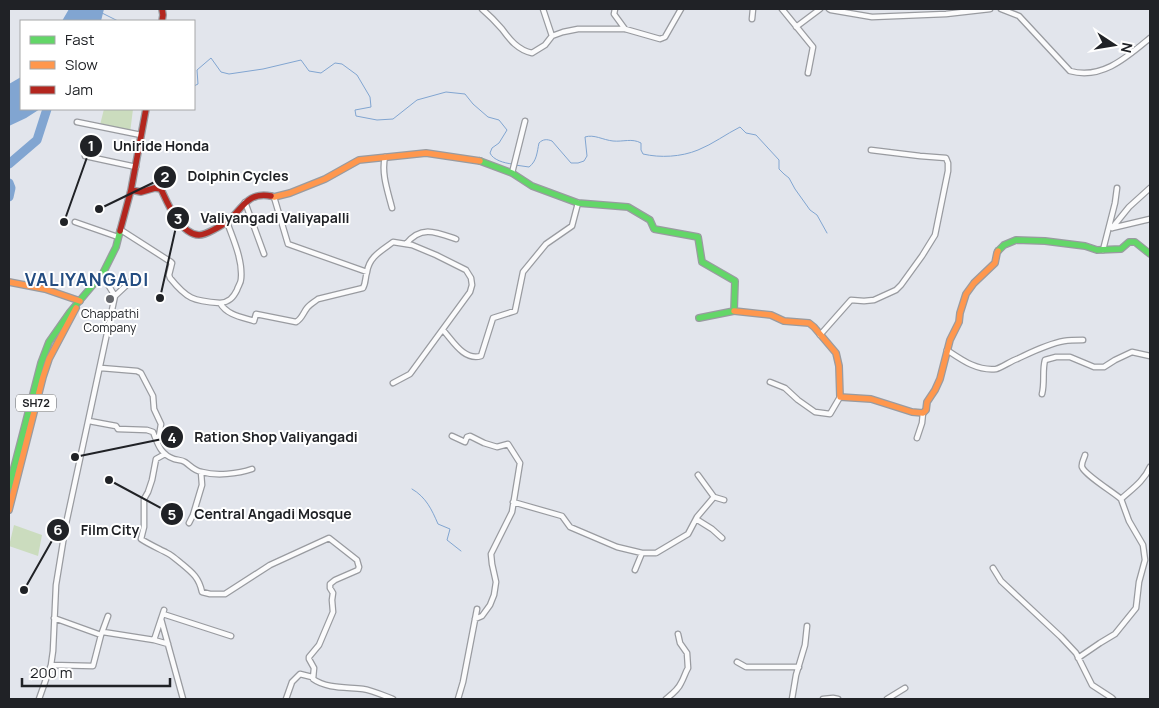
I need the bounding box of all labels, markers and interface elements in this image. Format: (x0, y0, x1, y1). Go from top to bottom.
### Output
legend (20, 20, 195, 110)
north arrow (1089, 20, 1139, 70)
text: Fast (65, 29, 94, 50)
text: N (1117, 41, 1138, 55)
text: Slow (65, 54, 98, 75)
text: Jam (65, 79, 93, 100)
callout: Uniride Honda (78, 131, 220, 160)
text: 1 (88, 135, 94, 156)
text: Uniride Honda (113, 136, 209, 155)
callout: Dolphin Cycles (153, 162, 299, 191)
text: 2 (161, 166, 170, 187)
text: Dolphin Cycles (188, 166, 289, 185)
callout: Valiyangadi Valiyapalli (166, 204, 360, 233)
text: 3 (174, 208, 182, 229)
text: Valiyangadi Valiyapalli (200, 208, 350, 227)
district label: VALIYANGADI (25, 267, 149, 291)
marker: Chappathi Company (104, 293, 116, 305)
place label: Chappathi Company (81, 305, 139, 336)
road number: SH72 (16, 394, 56, 412)
callout: Ration Shop Valiyangadi (159, 423, 368, 452)
text: 4 (167, 427, 177, 448)
text: Ration Shop Valiyangadi (194, 427, 358, 446)
callout: Central Angadi Mosque (160, 500, 362, 529)
text: 5 (168, 504, 177, 525)
text: Central Angadi Mosque (194, 504, 352, 523)
callout: Film City (45, 516, 149, 545)
text: 6 (53, 519, 63, 540)
text: Film City (81, 520, 139, 539)
scale bar (22, 656, 170, 688)
text: 200 m (30, 662, 73, 683)

